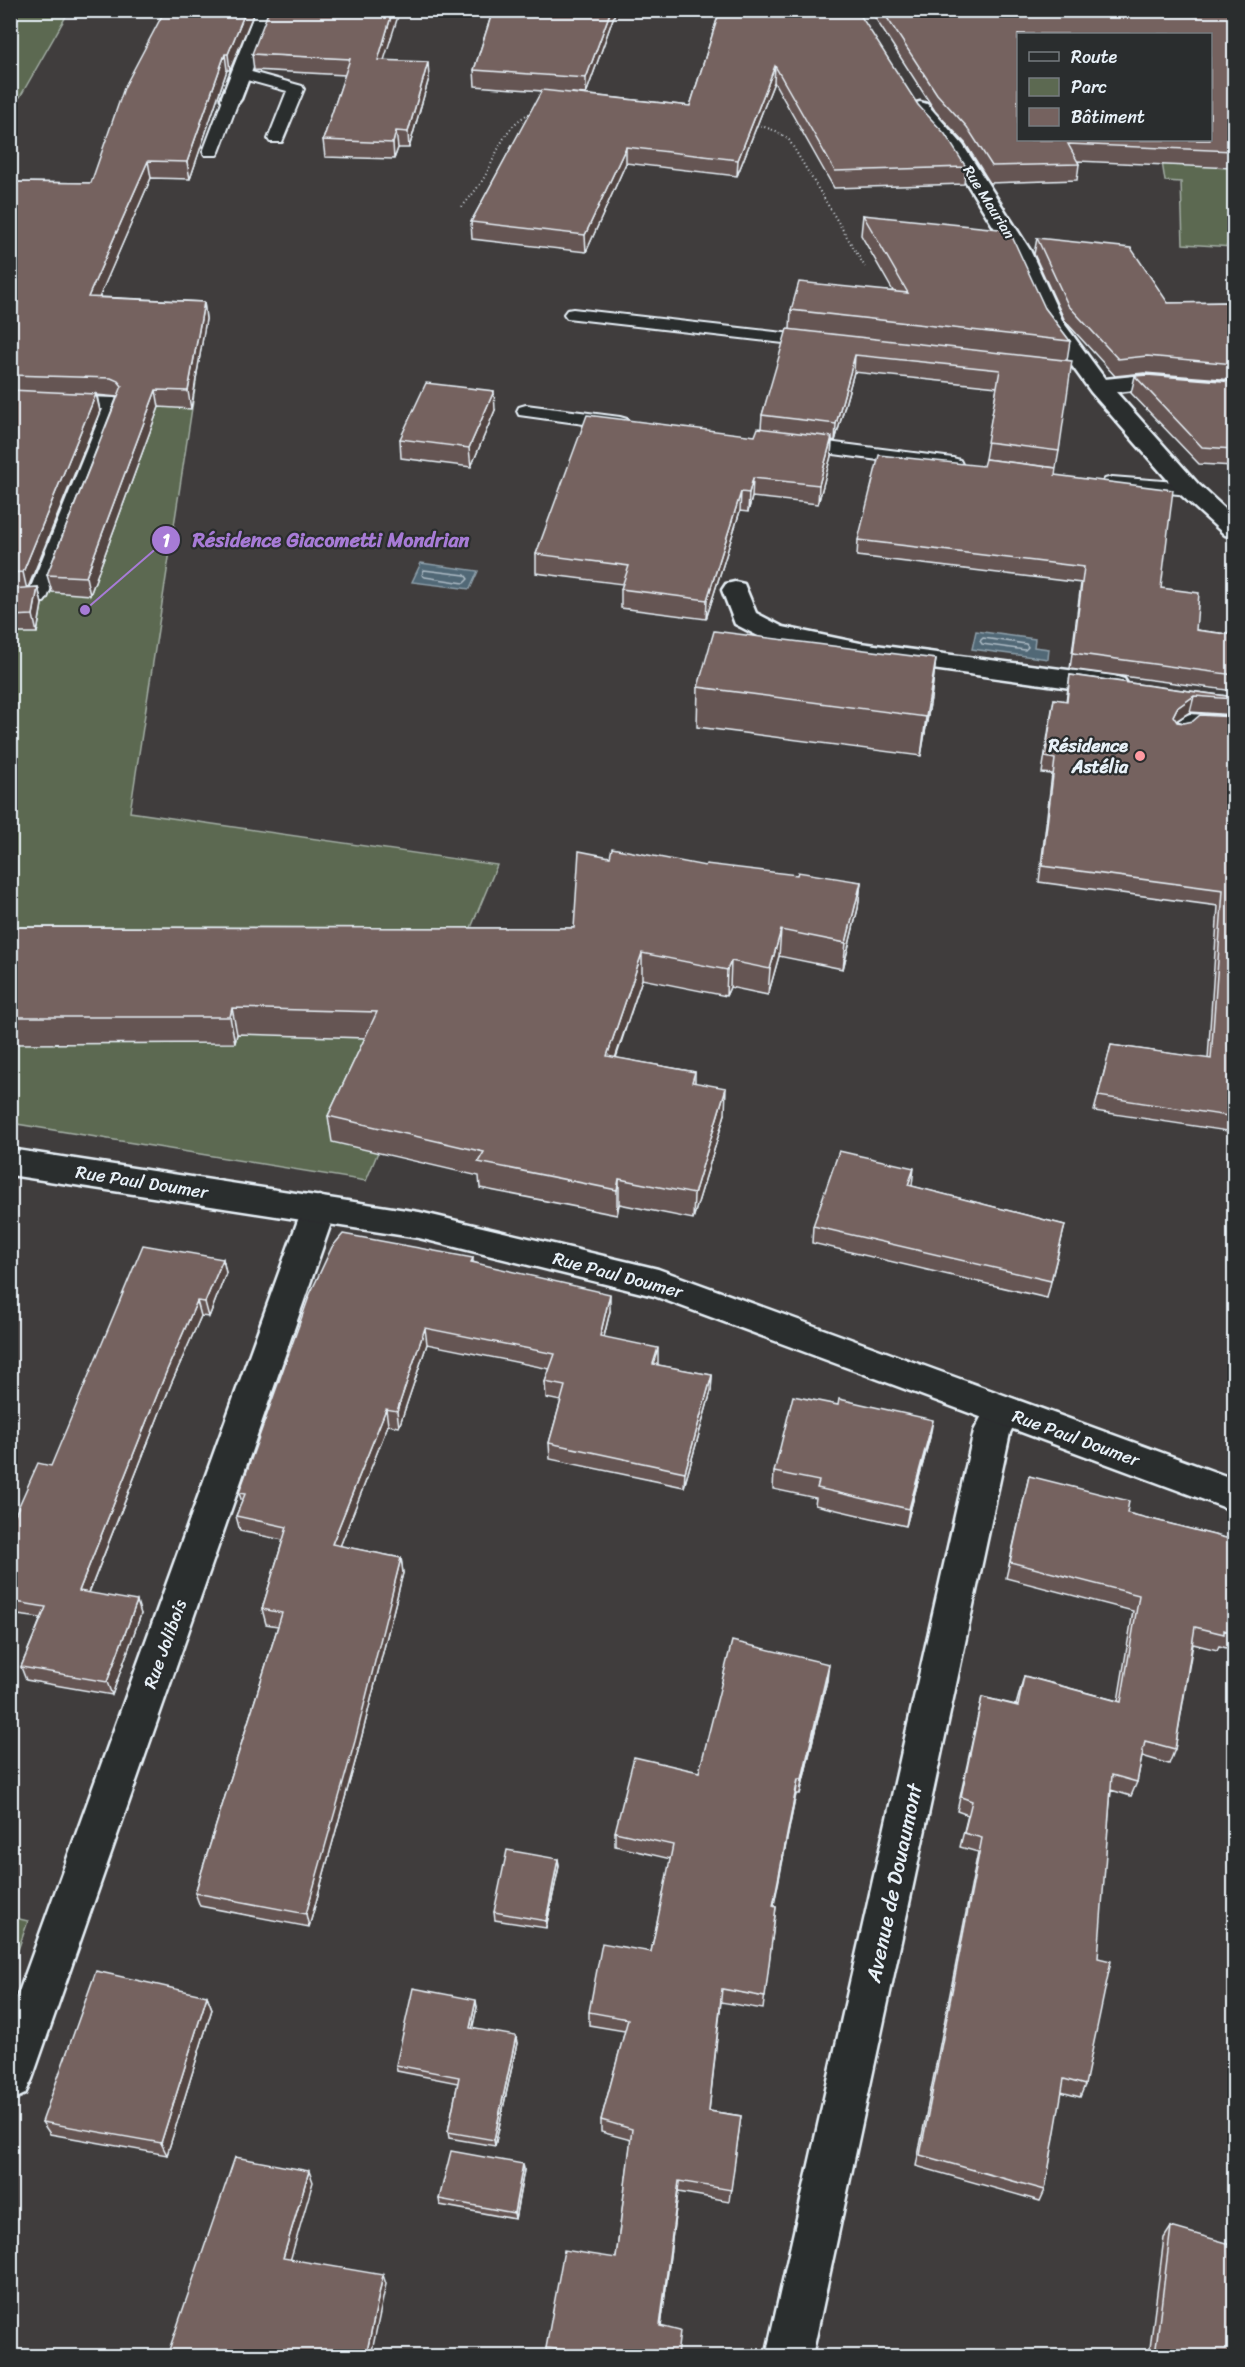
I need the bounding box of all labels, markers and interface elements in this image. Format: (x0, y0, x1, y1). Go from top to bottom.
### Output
legend (1017, 33, 1212, 141)
text: Route (1071, 41, 1118, 73)
text: Parc (1071, 71, 1107, 103)
text: Bâtiment (1071, 101, 1145, 133)
street label: Rue Maurian (956, 160, 1022, 244)
callout: Résidence Giacometti Mondrian (151, 521, 481, 559)
text: Résidence Giacometti Mondrian (192, 523, 469, 558)
text: 1 (162, 525, 170, 557)
place label: Résidence Astélia (1047, 730, 1129, 783)
marker: Résidence Astélia (1133, 749, 1147, 763)
street label: Rue Paul Doumer (74, 1156, 212, 1209)
street label: Rue Paul Doumer (549, 1242, 688, 1308)
street label: Rue Paul Doumer (1008, 1400, 1146, 1476)
street label: Rue Jolibois (134, 1594, 196, 1693)
street label: Avenue de Douaumont (854, 1779, 934, 1987)

